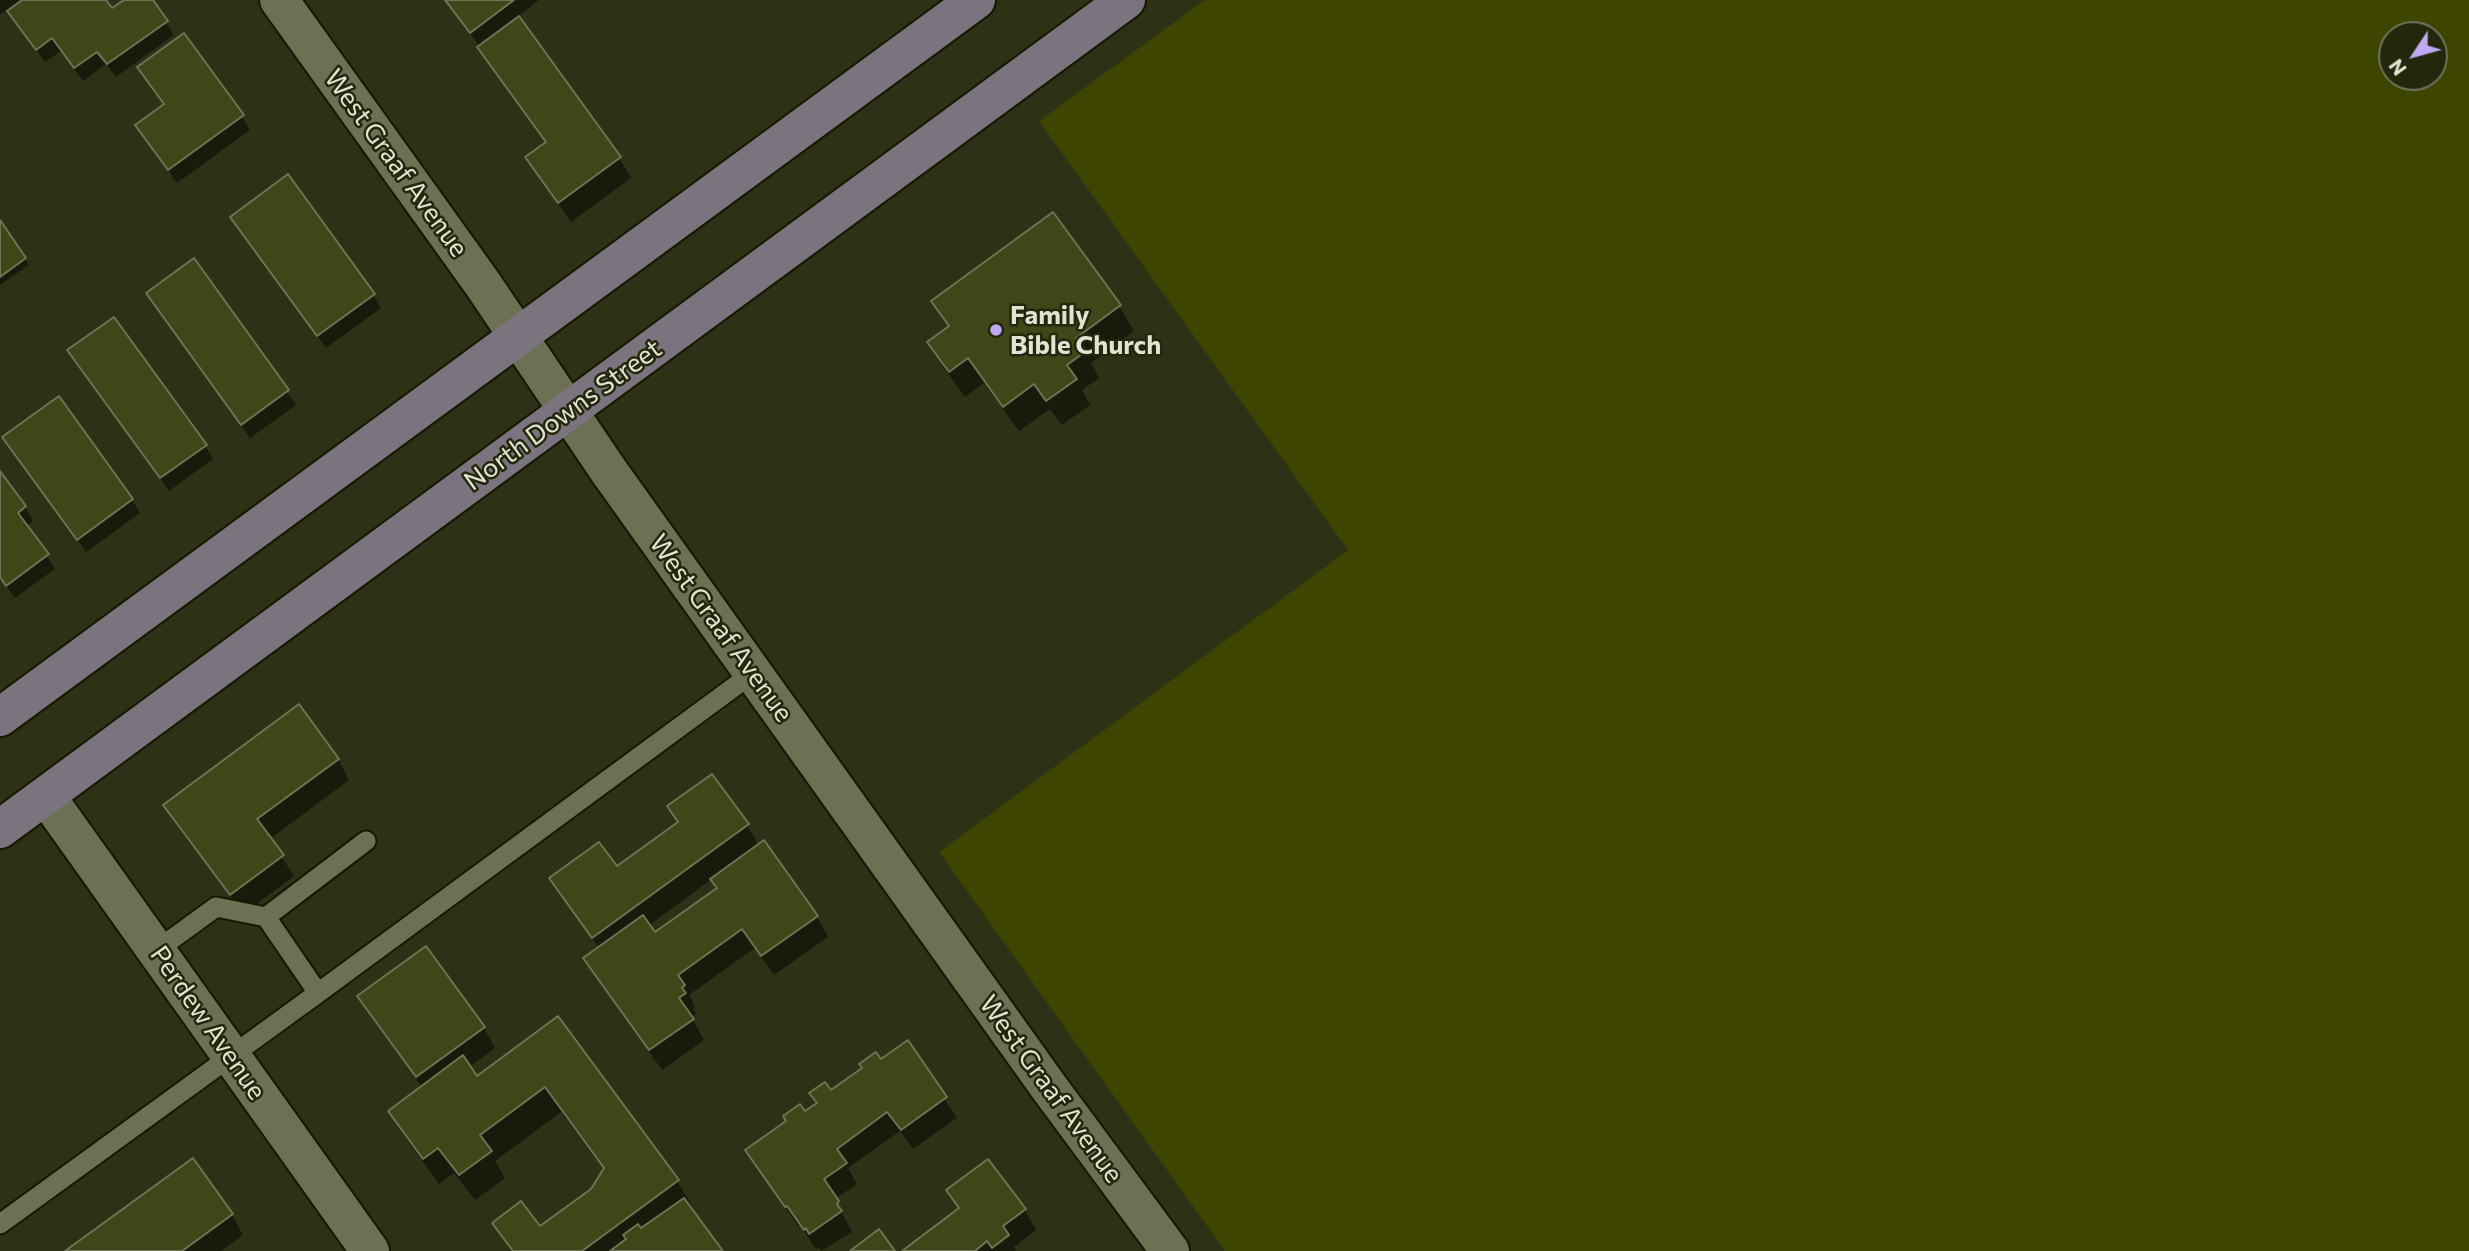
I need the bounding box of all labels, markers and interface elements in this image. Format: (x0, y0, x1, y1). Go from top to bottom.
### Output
north arrow (2378, 21, 2448, 91)
text: N (2384, 55, 2411, 80)
street label: West Graaf Avenue (318, 63, 474, 263)
place label: Family Bible Church (1010, 299, 1161, 360)
marker: Family Bible Church (988, 322, 1004, 338)
street label: North Downs Street (458, 333, 668, 497)
street label: West Graaf Avenue (643, 528, 799, 728)
street label: Perdew Avenue (143, 940, 273, 1106)
street label: West Graaf Avenue (973, 989, 1129, 1189)

